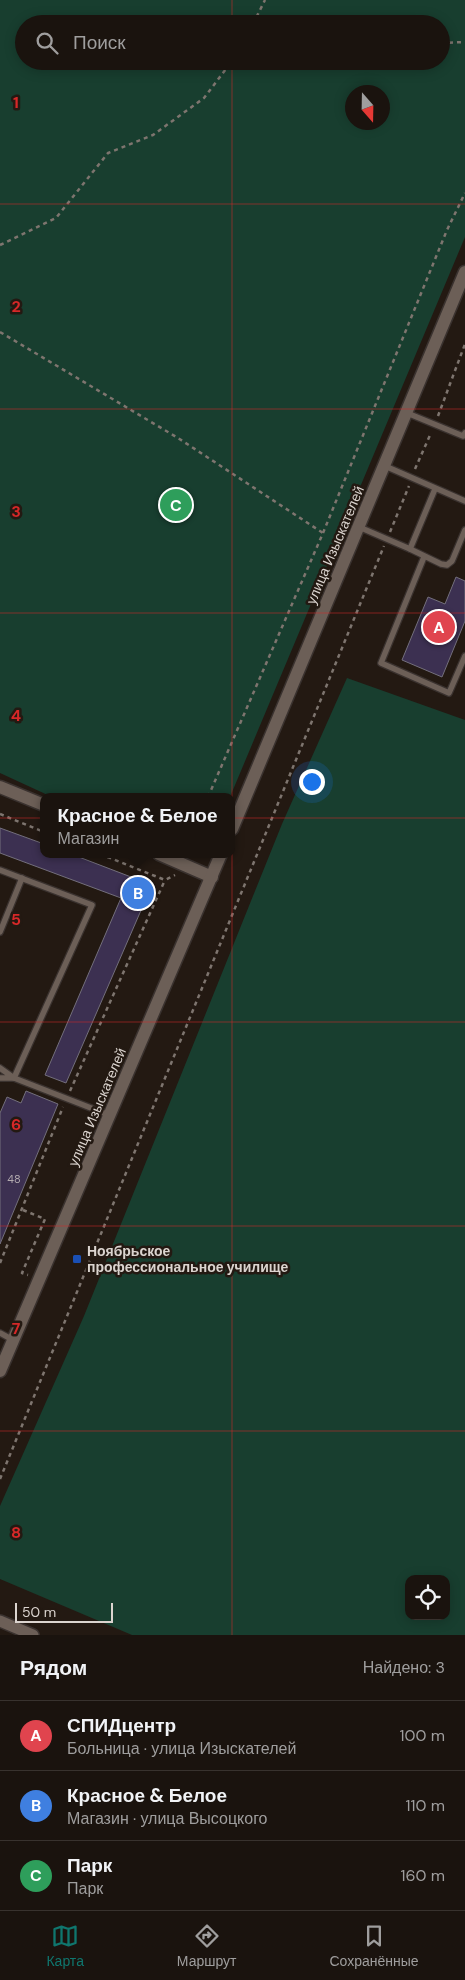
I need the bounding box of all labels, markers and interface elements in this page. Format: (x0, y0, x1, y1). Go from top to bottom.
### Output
search box (15, 15, 450, 70)
icon: search (33, 29, 61, 57)
text: Поиск (73, 30, 126, 55)
north arrow (345, 85, 390, 130)
text: 1 (13, 92, 19, 113)
text: 2 (11, 296, 21, 317)
street label: улица Изыскателей (302, 483, 368, 607)
pin: C (160, 486, 192, 524)
text: 3 (11, 501, 21, 522)
pin: A (423, 608, 455, 646)
text: 4 (11, 705, 21, 726)
your location (299, 769, 325, 795)
popup (40, 793, 235, 858)
text: Красное & Белое (58, 803, 217, 828)
text: Магазин (58, 828, 119, 849)
pin: B (122, 874, 154, 912)
text: 5 (11, 909, 21, 930)
street label: улица Изыскателей (64, 1045, 130, 1169)
text: 6 (11, 1114, 21, 1135)
house number: 48 (7, 1172, 21, 1186)
place label: Ноябрьское профессиональное училище (87, 1242, 289, 1276)
marker: Ноябрьское профессиональное училище (71, 1253, 83, 1265)
text: 7 (12, 1318, 21, 1339)
text: 8 (11, 1522, 21, 1543)
map controls (405, 1575, 450, 1620)
button: locate (405, 1575, 450, 1620)
scale bar (15, 1600, 112, 1623)
text: 50 m (22, 1603, 56, 1621)
text: Рядом (20, 1654, 87, 1682)
text: Найдено: 3 (363, 1657, 445, 1678)
text: СПИДцентр (67, 1713, 176, 1738)
text: A (30, 1725, 42, 1746)
text: 100 m (400, 1725, 445, 1746)
text: Больница · улица Изыскателей (67, 1738, 296, 1759)
text: Красное & Белое (67, 1783, 227, 1808)
text: B (31, 1795, 41, 1816)
text: 110 m (406, 1795, 445, 1816)
text: Магазин · улица Высоцкого (67, 1808, 268, 1829)
text: Парк (67, 1853, 112, 1878)
text: C (30, 1865, 42, 1886)
text: 160 m (401, 1865, 445, 1886)
text: Парк (67, 1878, 103, 1899)
tab: Карта (46, 1922, 84, 1970)
tab: Маршрут (177, 1922, 237, 1970)
tab: Сохранённые (329, 1922, 419, 1970)

